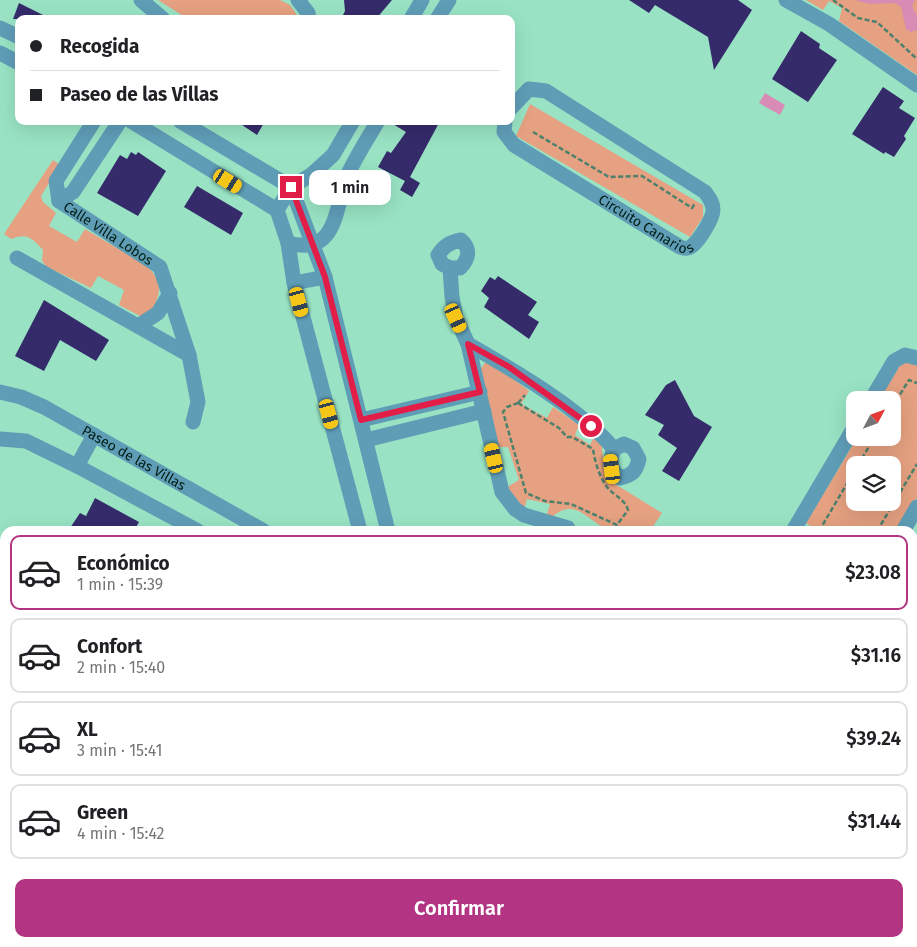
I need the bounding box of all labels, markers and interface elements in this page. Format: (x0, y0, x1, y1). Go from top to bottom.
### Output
text: Recogida (60, 35, 139, 58)
text: Paseo de las Villas (60, 83, 219, 106)
car (211, 167, 244, 195)
callout: 1 min (308, 170, 391, 204)
route end (280, 176, 302, 198)
text: 1 min (331, 178, 369, 197)
street label: Circuito Canarios (595, 191, 697, 257)
street label: Calle Villa Lobos (60, 198, 157, 269)
car (287, 286, 310, 318)
car (443, 301, 468, 335)
north arrow (846, 391, 901, 446)
map controls (846, 391, 901, 511)
car (317, 398, 340, 430)
route start (580, 415, 602, 437)
street label: Paseo de las Villas (79, 422, 189, 494)
car (483, 442, 504, 474)
car (602, 453, 621, 485)
button: layers (846, 456, 901, 511)
icon: car (17, 550, 62, 595)
text: Económico (77, 552, 170, 575)
text: $23.08 (845, 561, 901, 584)
text: 1 min · 15:39 (77, 575, 163, 594)
icon: car (17, 633, 62, 678)
text: Confort (77, 635, 142, 658)
text: $31.16 (851, 644, 901, 667)
text: 2 min · 15:40 (77, 658, 165, 677)
icon: car (17, 716, 62, 761)
text: XL (77, 718, 98, 741)
text: $39.24 (846, 727, 901, 750)
text: 3 min · 15:41 (77, 741, 162, 760)
icon: car (17, 799, 62, 844)
text: Green (77, 801, 128, 824)
text: $31.44 (847, 810, 901, 833)
text: 4 min · 15:42 (77, 824, 165, 843)
button: Confirmar (15, 879, 903, 937)

